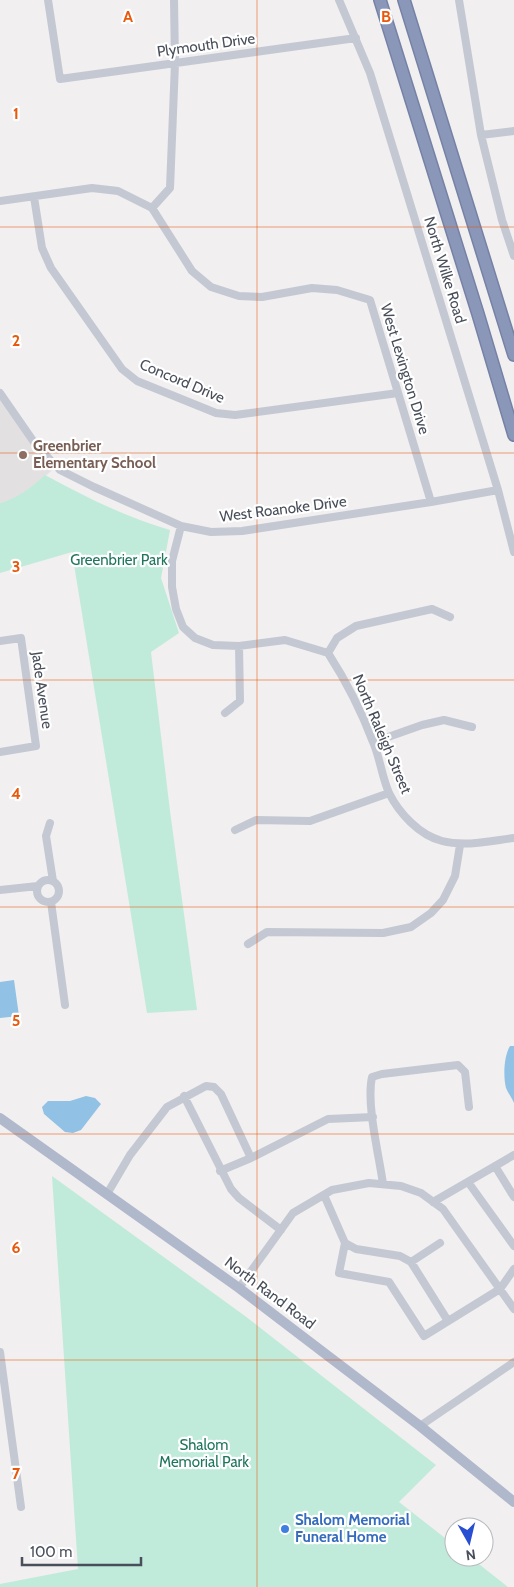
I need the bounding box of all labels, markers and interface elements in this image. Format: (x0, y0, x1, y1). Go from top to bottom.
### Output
text: A (123, 7, 133, 26)
text: B (381, 7, 391, 26)
street label: Plymouth Drive (156, 29, 257, 61)
text: 1 (13, 104, 19, 123)
street label: North Wilke Road (420, 214, 470, 326)
street label: West Lexington Drive (377, 301, 434, 437)
text: 2 (12, 331, 20, 350)
street label: Concord Drive (137, 355, 227, 407)
place label: Greenbrier Elementary School (33, 437, 156, 472)
marker: Greenbrier Elementary School (17, 449, 29, 461)
street label: West Roanoke Drive (218, 492, 348, 526)
park label: Greenbrier Park (70, 551, 168, 569)
text: 3 (12, 557, 20, 576)
street label: Jade Avenue (28, 649, 56, 730)
street label: North Raleigh Street (349, 672, 415, 796)
text: 4 (11, 784, 21, 803)
text: 5 (12, 1011, 20, 1030)
text: 6 (12, 1238, 21, 1257)
street label: North Rand Road (221, 1253, 319, 1333)
park label: Shalom Memorial Park (159, 1436, 249, 1471)
text: 7 (12, 1464, 21, 1483)
place label: Shalom Memorial Funeral Home (295, 1511, 410, 1546)
north arrow (444, 1517, 494, 1567)
marker: Shalom Memorial Funeral Home (279, 1523, 291, 1535)
scale bar (22, 1534, 141, 1566)
text: 100 m (30, 1543, 72, 1561)
text: N (465, 1545, 477, 1564)

